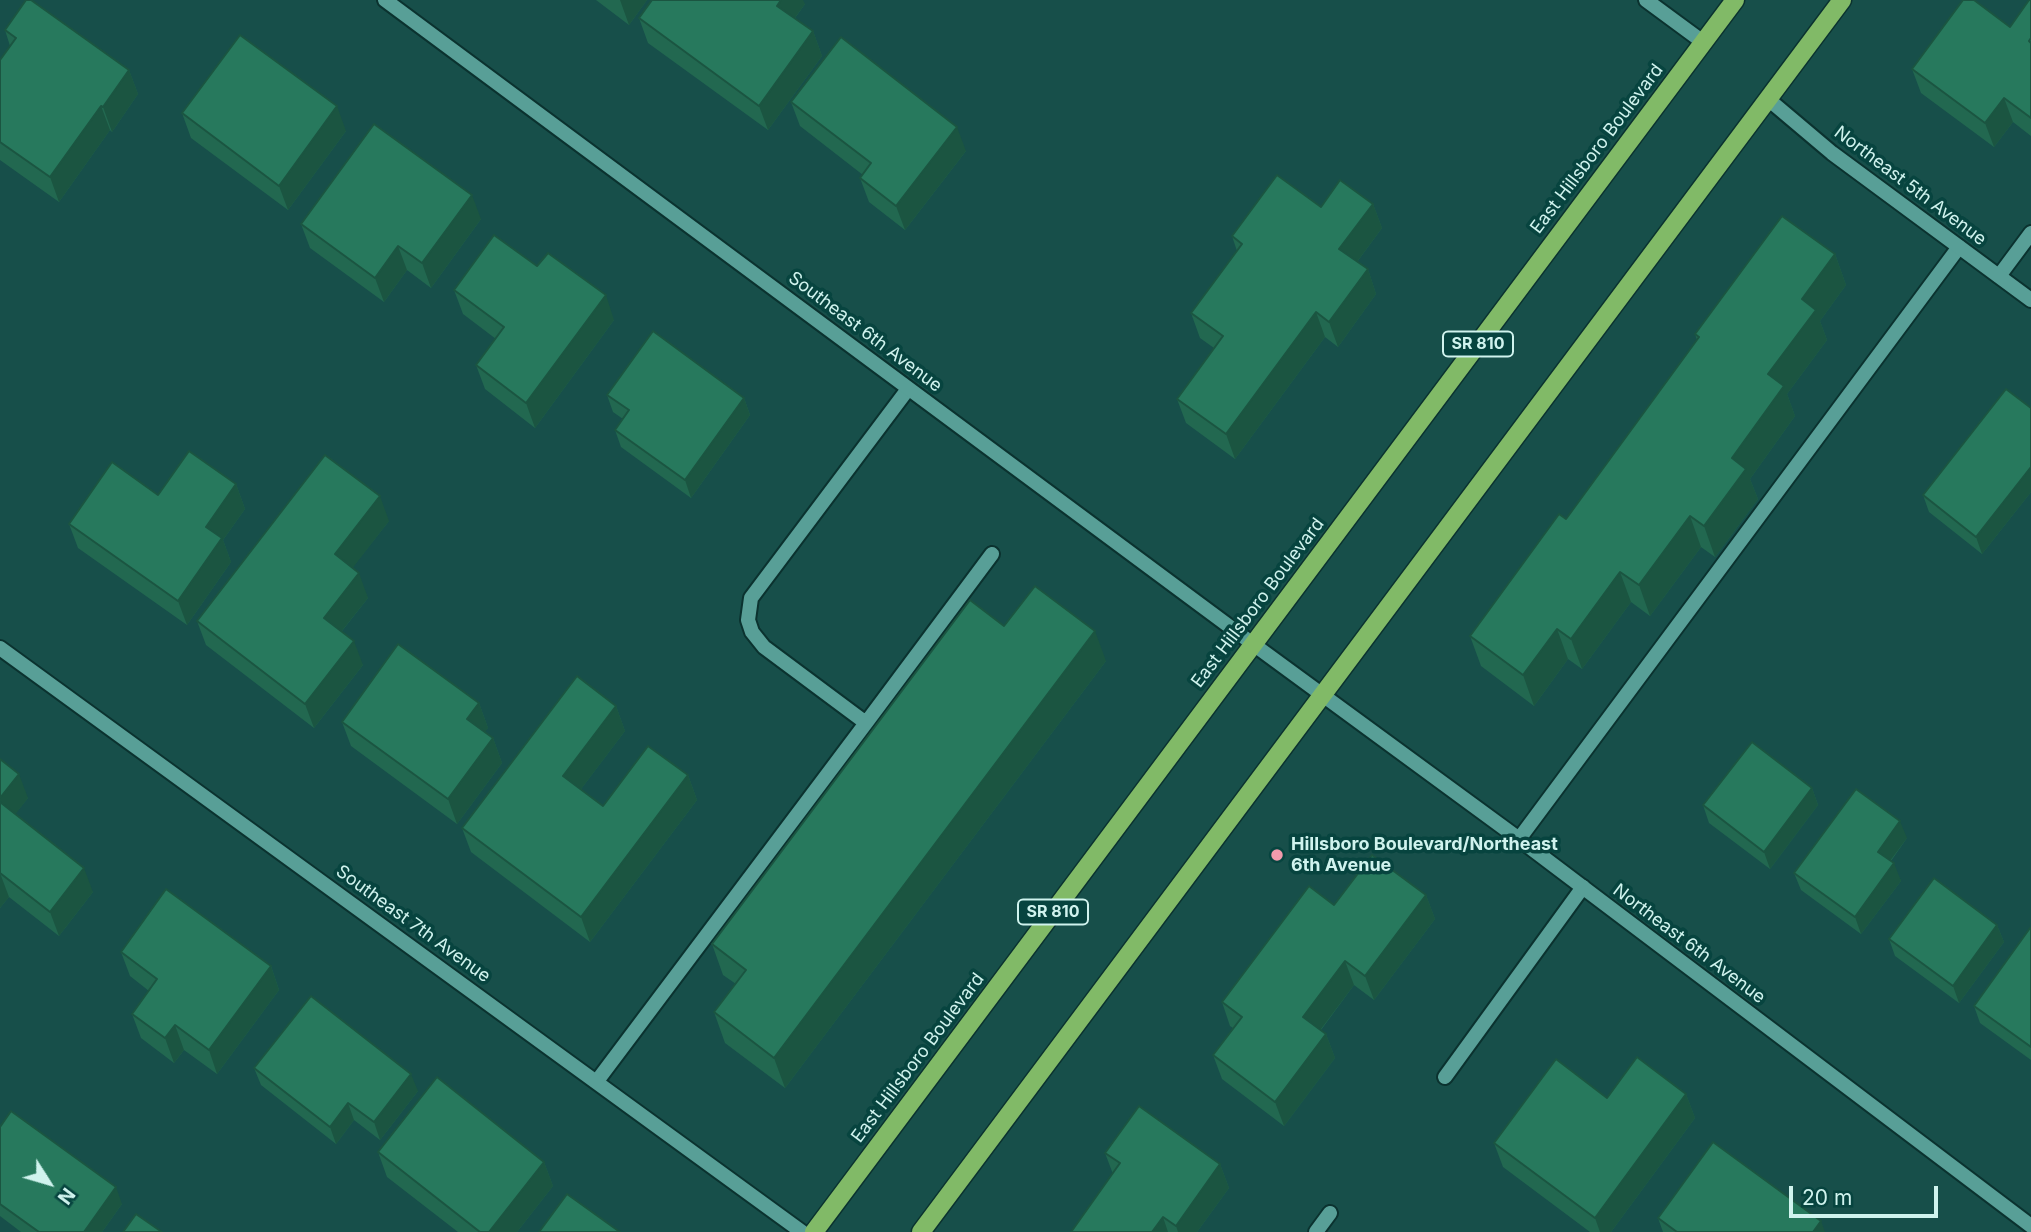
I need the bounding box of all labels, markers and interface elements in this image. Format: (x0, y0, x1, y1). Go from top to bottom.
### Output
street label: East Hillsboro Boulevard (1526, 60, 1668, 238)
street label: Northeast 5th Avenue (1830, 122, 1990, 250)
street label: Southeast 6th Avenue (784, 267, 946, 397)
road number: SR 810 (1443, 332, 1513, 356)
street label: East Hillsboro Boulevard (1187, 514, 1329, 692)
place label: Hillsboro Boulevard/Northeast 6th Avenue (1291, 834, 1558, 876)
marker: Hillsboro Boulevard/Northeast 6th Avenue (1269, 847, 1285, 863)
street label: Southeast 7th Avenue (332, 861, 494, 987)
street label: Northeast 6th Avenue (1609, 880, 1769, 1008)
road number: SR 810 (1018, 900, 1088, 924)
street label: East Hillsboro Boulevard (847, 969, 989, 1147)
north arrow (14, 1148, 84, 1218)
scale bar (1793, 1172, 1942, 1216)
text: N (53, 1183, 80, 1209)
text: 20 m (1802, 1185, 1852, 1210)

